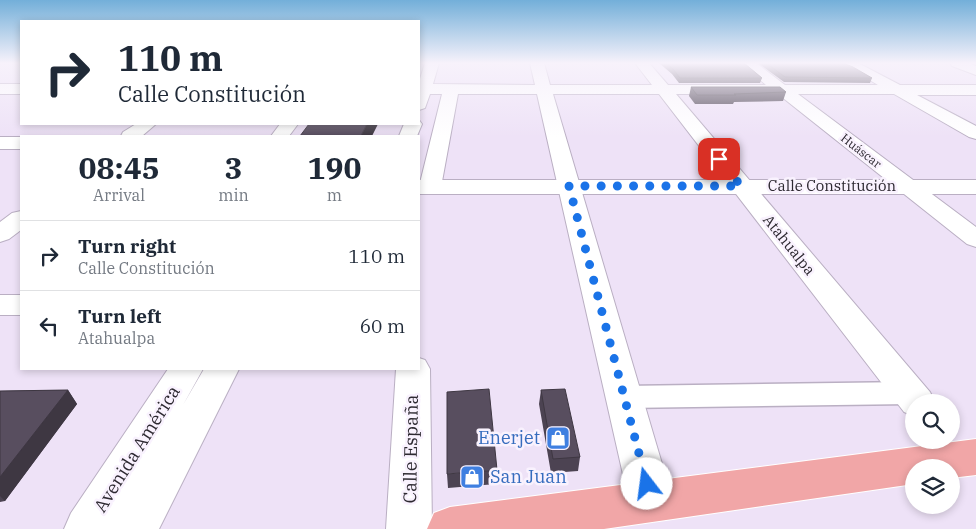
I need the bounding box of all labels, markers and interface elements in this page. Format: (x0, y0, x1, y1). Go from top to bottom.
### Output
text: 110 m (118, 35, 223, 81)
icon: right (35, 40, 100, 105)
text: Calle Constitución (118, 79, 306, 108)
street label: Huáscar (838, 130, 885, 171)
pin (698, 138, 740, 180)
icon: arrive (705, 145, 733, 173)
text: 08:45 (79, 148, 160, 187)
text: 3 (225, 148, 243, 187)
text: 190 (307, 148, 361, 187)
street label: Calle Constitución (768, 176, 897, 195)
text: Arrival (93, 185, 145, 205)
text: min (218, 185, 249, 205)
text: m (327, 185, 342, 205)
street label: Atahualpa (759, 211, 820, 279)
text: Turn right (78, 234, 176, 258)
icon: right (35, 242, 63, 270)
text: 110 m (348, 244, 405, 268)
text: Calle Constitución (78, 258, 215, 278)
text: Turn left (78, 304, 161, 328)
icon: left (35, 312, 63, 340)
text: 60 m (360, 314, 405, 338)
text: Atahualpa (78, 328, 155, 348)
street label: Avenida América (88, 381, 185, 516)
street label: Calle España (398, 394, 423, 504)
map controls (905, 394, 960, 514)
button: search (905, 394, 960, 449)
shop icon: Enerjet (545, 425, 571, 451)
place label: Enerjet (478, 426, 540, 449)
position arrow (620, 457, 672, 509)
button: layers (905, 459, 960, 514)
shop icon: San Juan (459, 464, 485, 490)
place label: San Juan (490, 465, 567, 488)

